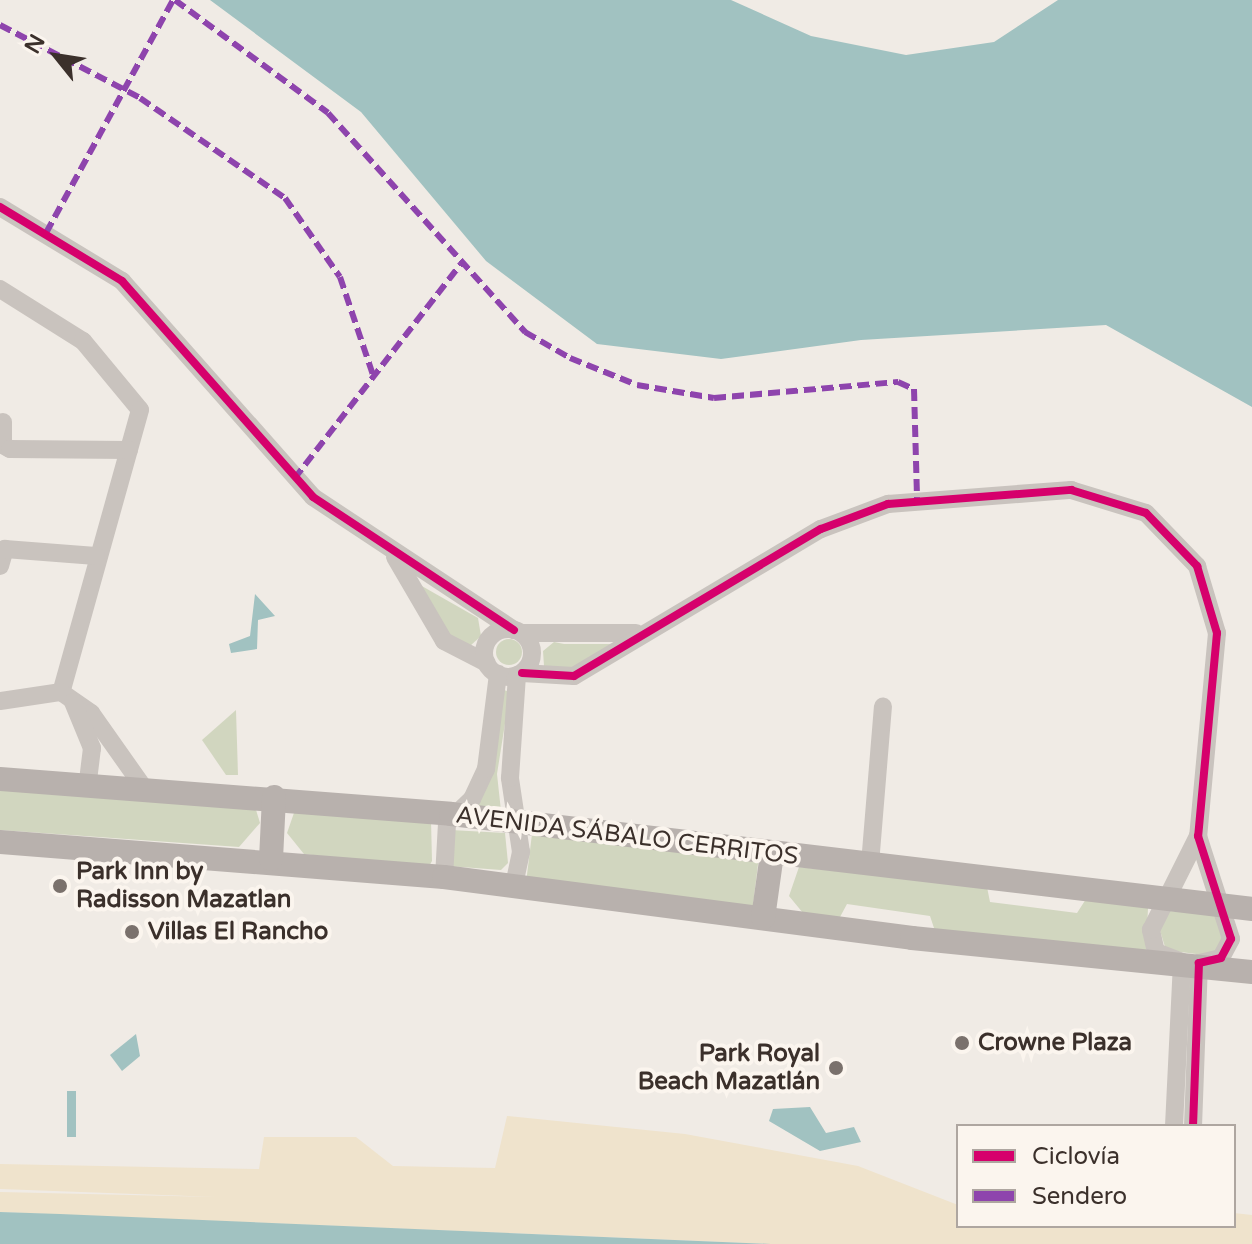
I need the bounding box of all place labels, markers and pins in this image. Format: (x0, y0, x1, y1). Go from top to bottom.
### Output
place label: Park Inn by Radisson Mazatlan (76, 858, 291, 914)
marker: Park Inn by Radisson Mazatlan (51, 877, 69, 895)
place label: Villas El Rancho (148, 918, 328, 946)
marker: Villas El Rancho (123, 923, 141, 941)
place label: Crowne Plaza (978, 1029, 1132, 1057)
marker: Crowne Plaza (953, 1034, 971, 1052)
place label: Park Royal Beach Mazatlán (638, 1040, 820, 1096)
marker: Park Royal Beach Mazatlán (827, 1059, 845, 1077)

